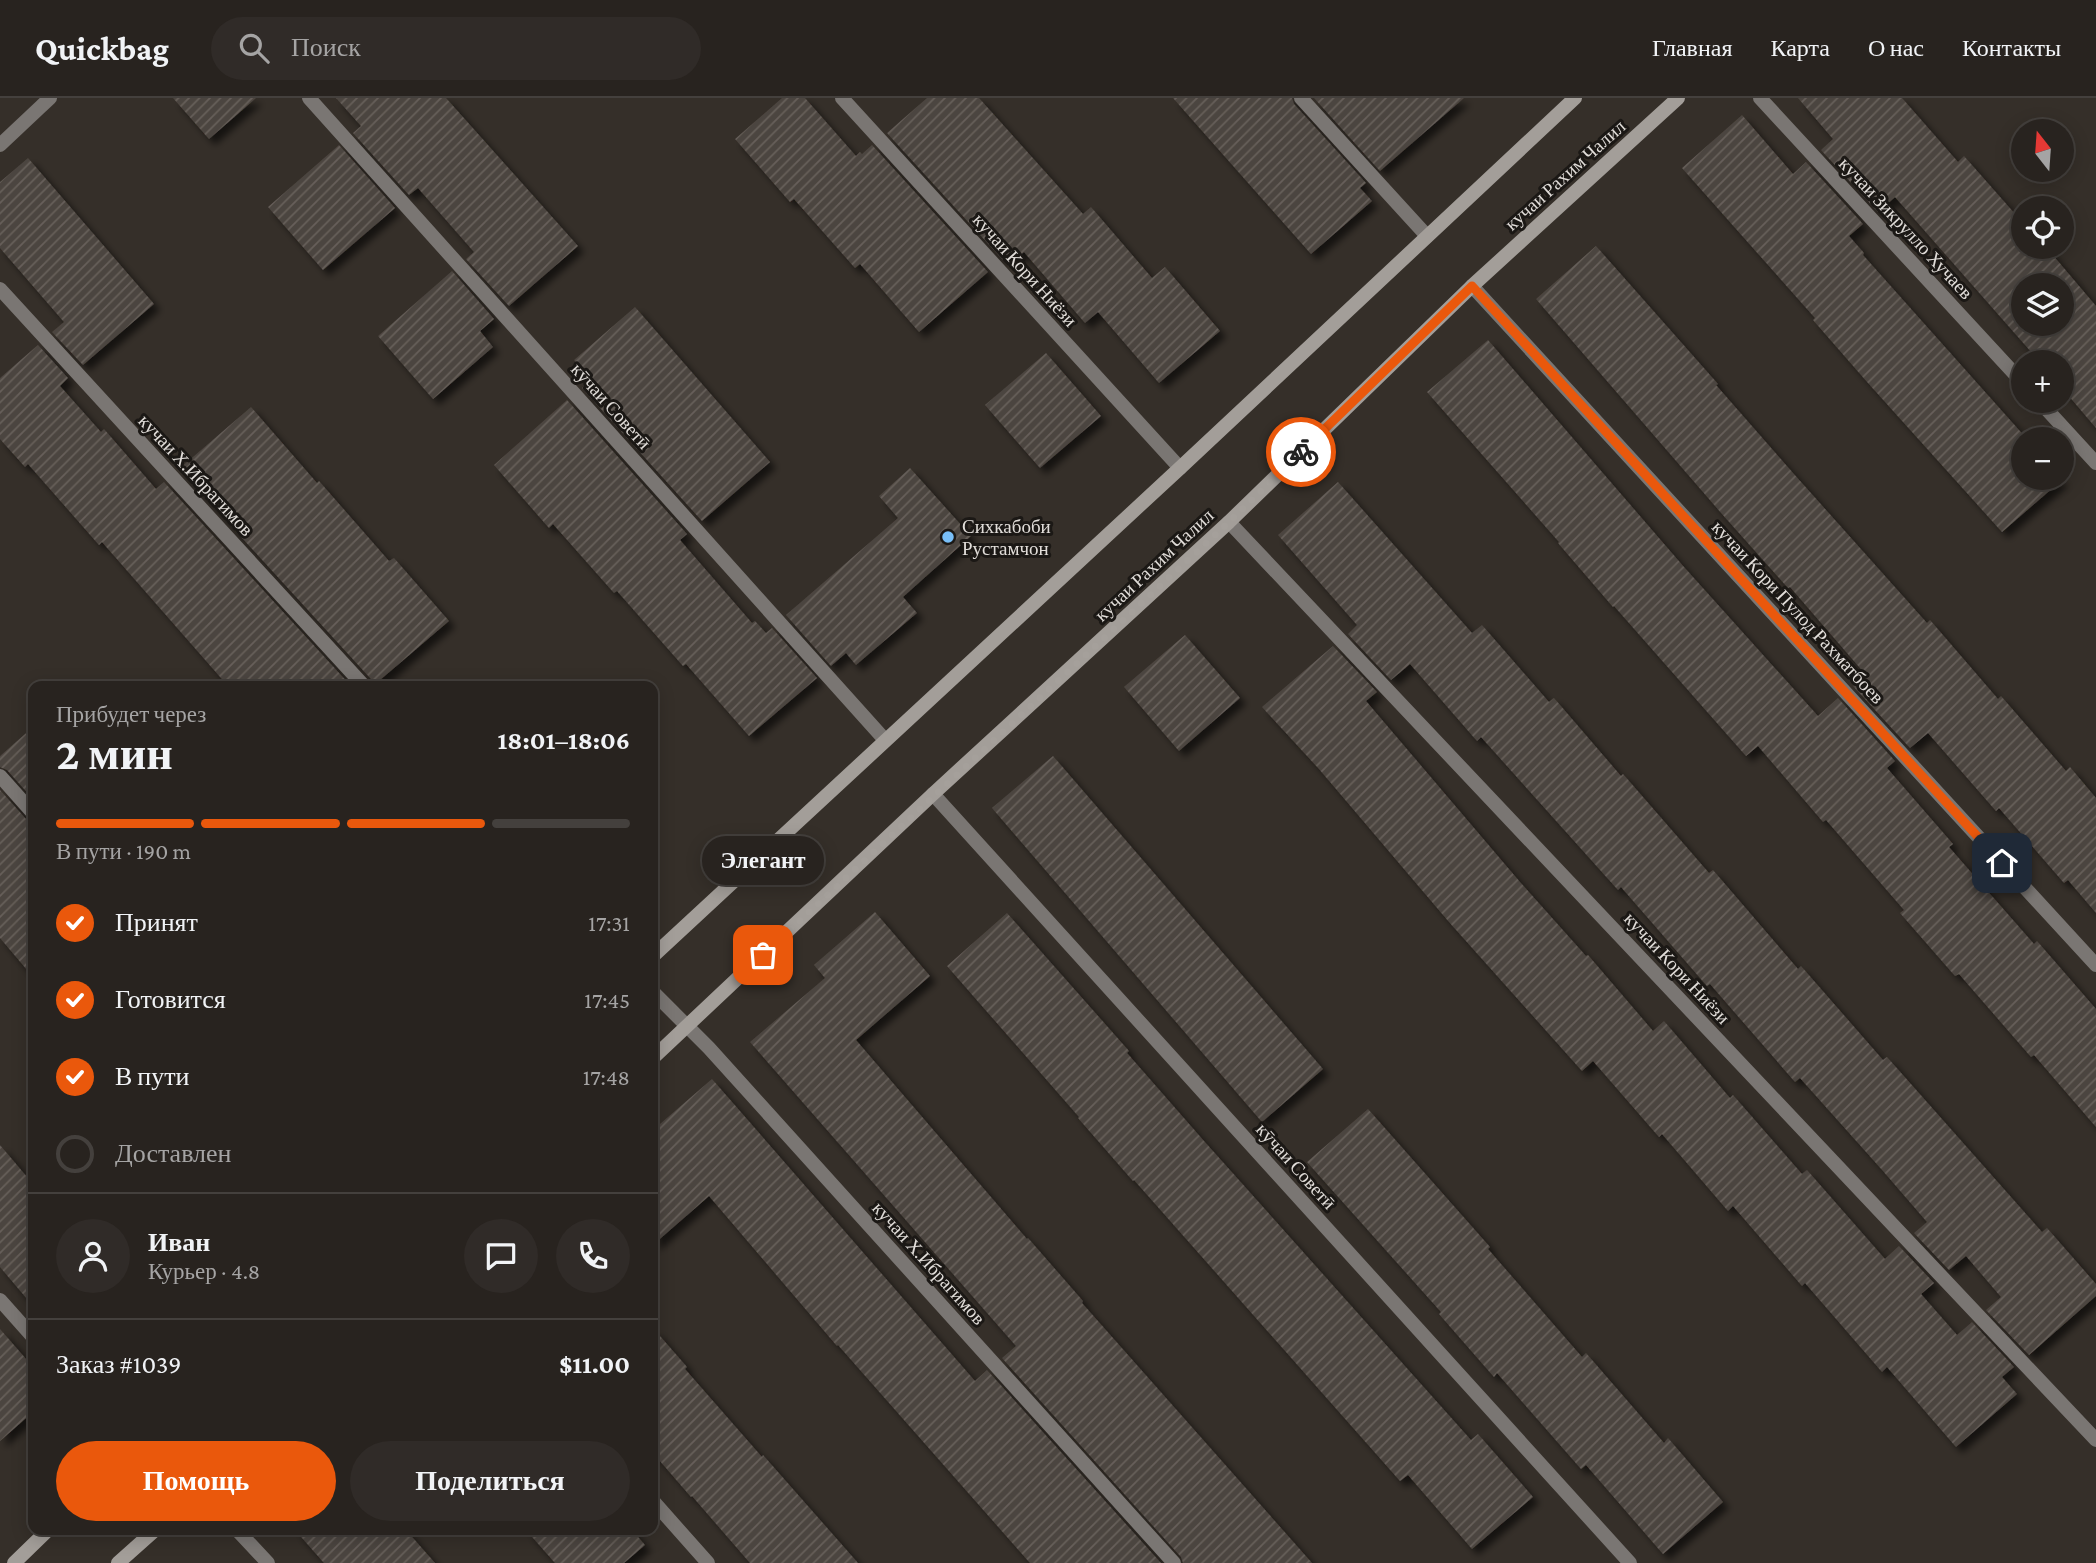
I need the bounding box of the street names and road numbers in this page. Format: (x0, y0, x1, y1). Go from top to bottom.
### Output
street label: кучаи Рахим Чалил (1501, 115, 1630, 234)
street label: кучаи Зикрулло Хучаев (1835, 153, 1977, 303)
street label: кучаи Кори Ниёзи (969, 209, 1081, 331)
street label: кӯчаи Советӣ (567, 359, 655, 453)
street label: кучаи Х.Ибрагимов (134, 410, 258, 540)
street label: кучаи Рахим Чалил (1090, 504, 1218, 625)
street label: кучаи Кори Пулод Рахматбоев (1708, 516, 1888, 708)
street label: кучаи Кори Ниёзи (1620, 908, 1734, 1028)
street label: кӯчаи Советӣ (1252, 1119, 1340, 1213)
street label: кучаи Х.Ибрагимов (868, 1197, 990, 1329)

